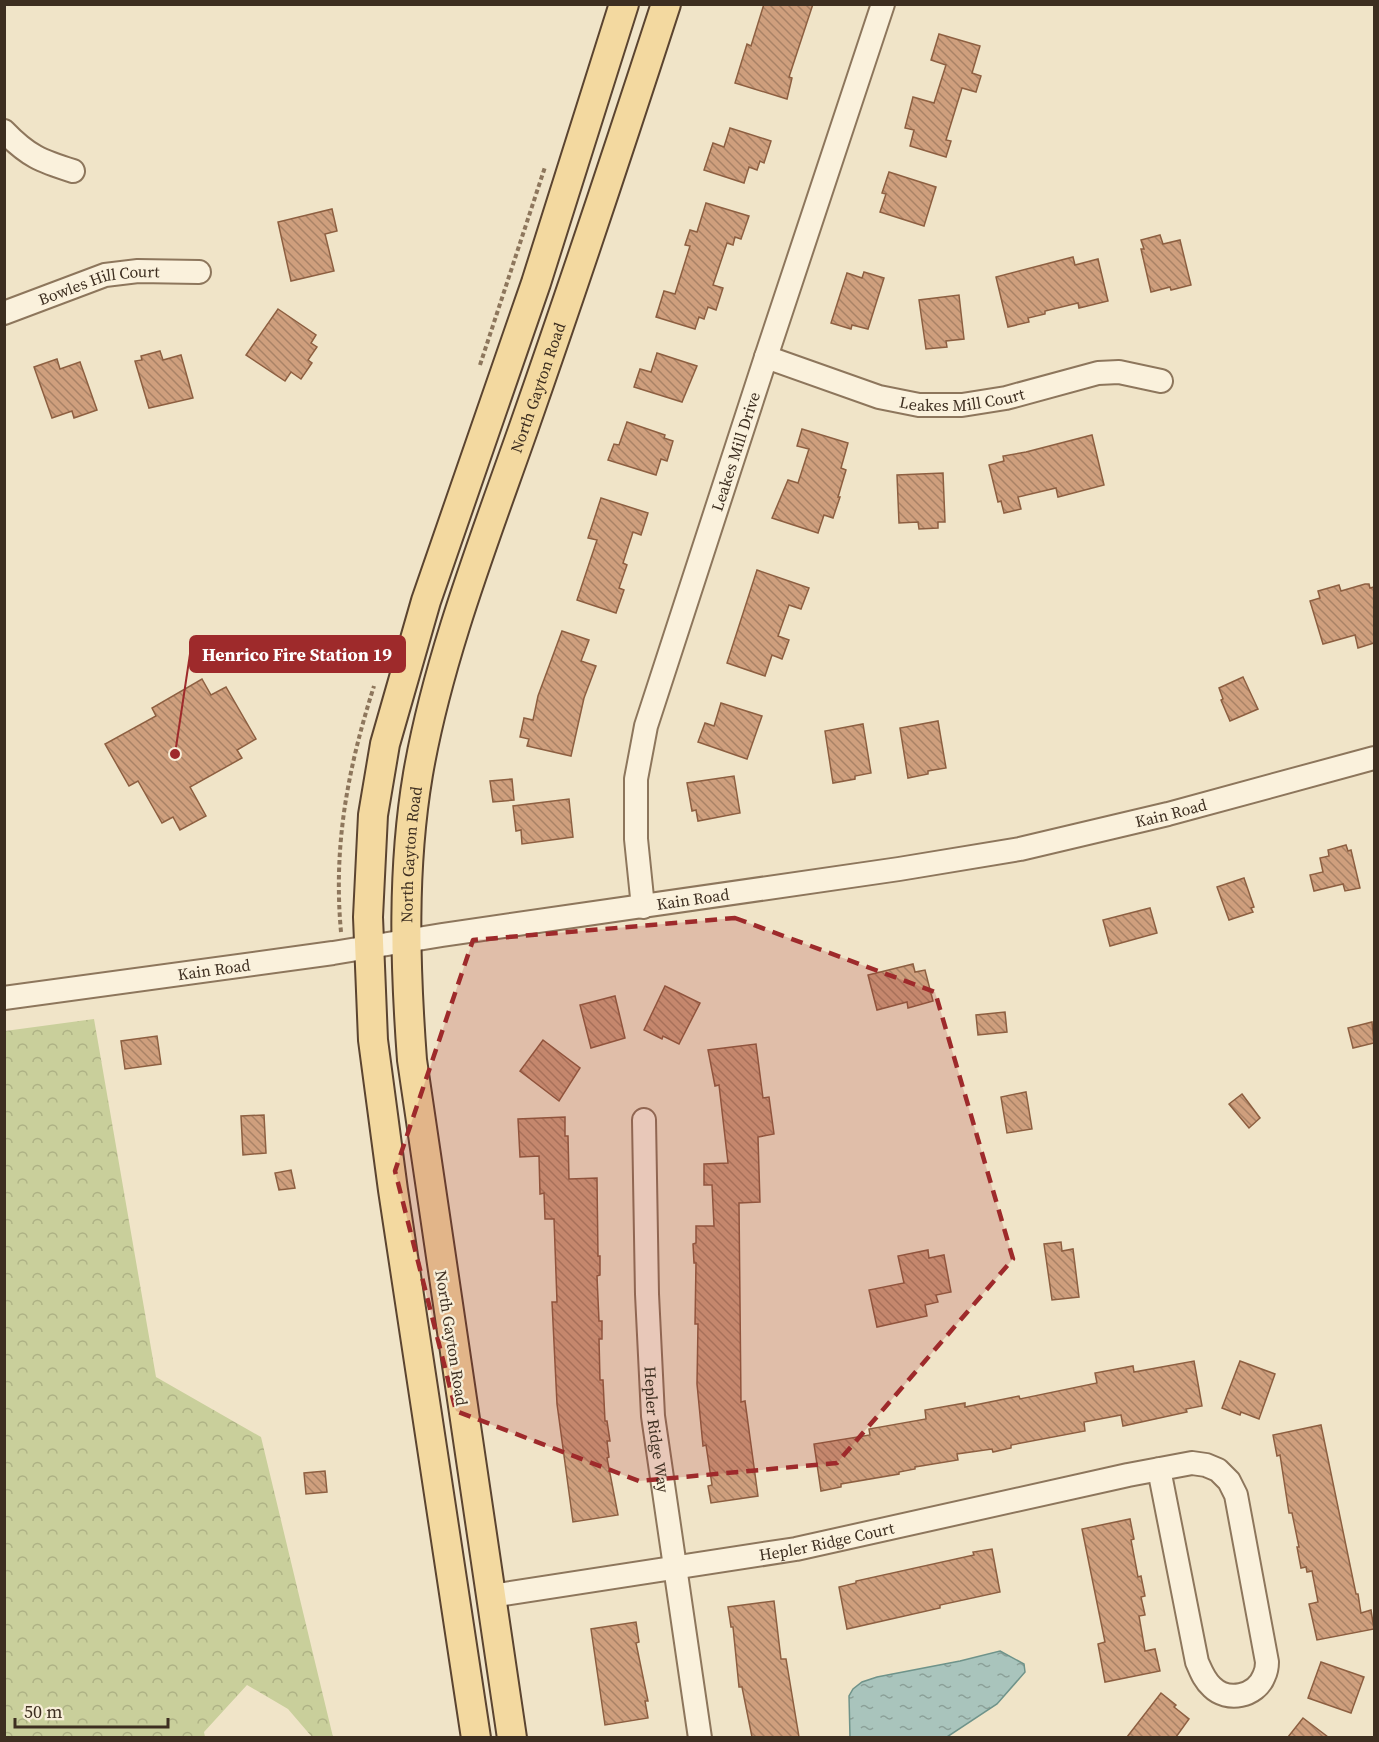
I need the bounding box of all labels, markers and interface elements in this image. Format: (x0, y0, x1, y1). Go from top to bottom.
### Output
street label: Bowles Hill Court (35, 260, 161, 310)
street label: North Gayton Road (505, 319, 570, 456)
street label: Leakes Mill Court (898, 382, 1028, 416)
street label: Leakes Mill Drive (706, 389, 765, 514)
callout: Henrico Fire Station 19 (190, 636, 405, 672)
text: Henrico Fire Station 19 (202, 642, 392, 667)
street label: North Gayton Road (395, 785, 427, 923)
street label: Kain Road (1133, 793, 1209, 832)
street label: Kain Road (655, 883, 731, 915)
street label: Kain Road (176, 953, 252, 985)
street label: North Gayton Road (430, 1269, 474, 1407)
street label: Hepler Ridge Way (640, 1366, 675, 1495)
street label: Hepler Ridge Court (757, 1516, 897, 1566)
scale bar (15, 1691, 168, 1729)
text: 50 m (24, 1699, 62, 1724)

